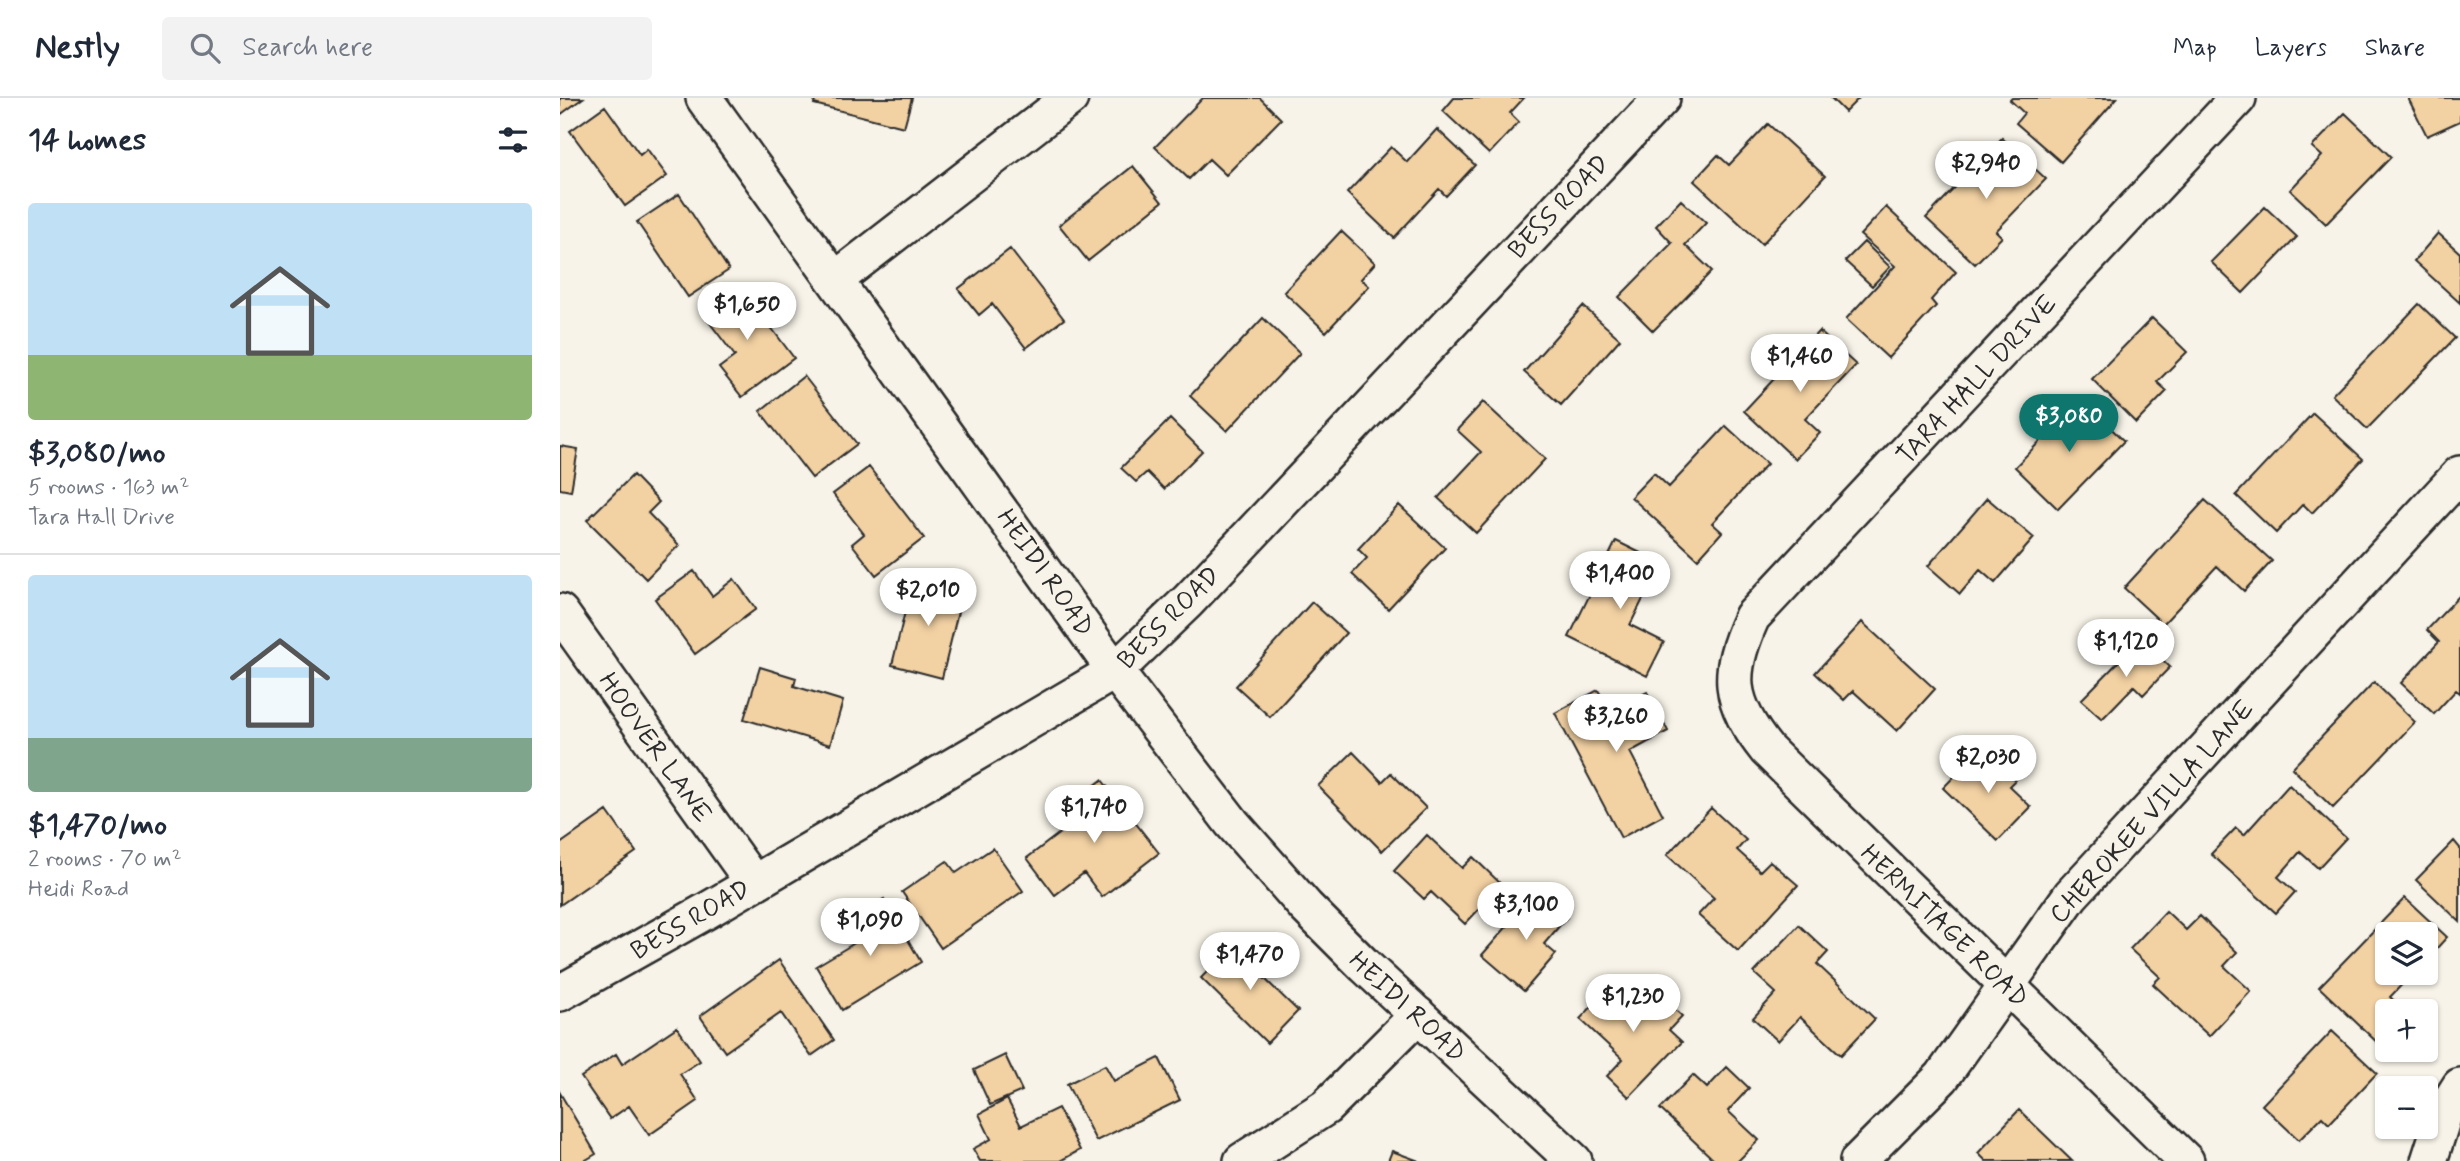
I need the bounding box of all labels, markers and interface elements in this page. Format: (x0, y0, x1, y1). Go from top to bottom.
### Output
search box (162, 17, 652, 80)
text: Nestly (35, 26, 120, 70)
icon: search (186, 29, 224, 67)
text: Search here (242, 31, 373, 65)
text: Map (2173, 33, 2217, 64)
text: Layers (2255, 33, 2327, 64)
text: Share (2365, 33, 2425, 64)
text: 14 homes (28, 121, 146, 160)
icon: filters (494, 121, 532, 159)
pin: $2,940 (1929, 141, 2043, 201)
street label: BESS ROAD (1501, 148, 1618, 267)
text: $2,940 (1951, 149, 2021, 179)
icon: home (217, 248, 343, 374)
pin: $1,650 (690, 282, 804, 342)
street label: TARA HALL DRIVE (1890, 288, 2065, 473)
text: $1,650 (713, 290, 781, 320)
pin: $1,460 (1743, 334, 1857, 394)
text: $1,460 (1767, 342, 1833, 372)
pin: $3,080 (2012, 394, 2126, 454)
text: $3,080 (2035, 402, 2103, 432)
text: $3,080/mo (28, 434, 166, 473)
text: 5 rooms · 163 m² (28, 473, 190, 503)
text: Tara Hall Drive (28, 503, 175, 533)
street label: HEIDI ROAD (988, 503, 1101, 644)
pin: $1,400 (1563, 552, 1677, 611)
text: $1,400 (1585, 559, 1655, 589)
street label: BESS ROAD (1111, 560, 1228, 677)
pin: $2,010 (871, 568, 985, 628)
text: $2,010 (896, 576, 960, 606)
icon: home (217, 620, 343, 746)
pin: $1,120 (2069, 620, 2183, 679)
text: $1,120 (2093, 627, 2159, 657)
street label: HOOVER LANE (590, 666, 719, 830)
street label: CHEROKEE VILLA LANE (2043, 693, 2262, 932)
pin: $3,260 (1559, 694, 1673, 754)
text: $3,260 (1584, 702, 1648, 732)
pin: $2,030 (1931, 736, 2045, 795)
text: $2,030 (1955, 743, 2021, 773)
pin: $1,740 (1037, 786, 1151, 845)
text: $1,740 (1061, 793, 1127, 823)
text: $1,470/mo (28, 806, 167, 845)
street label: HERMITAGE ROAD (1852, 837, 2035, 1015)
text: 2 rooms · 70 m² (28, 845, 182, 875)
street label: BESS ROAD (625, 873, 757, 969)
text: Heidi Road (28, 875, 129, 905)
pin: $3,100 (1469, 882, 1583, 942)
text: $3,100 (1493, 890, 1559, 920)
pin: $1,090 (813, 898, 927, 958)
text: $1,090 (837, 906, 903, 936)
map controls (2375, 922, 2438, 1139)
button: layers (2375, 922, 2438, 985)
pin: $1,470 (1193, 932, 1307, 992)
text: $1,470 (1216, 940, 1284, 970)
street label: HEIDI ROAD (1341, 944, 1472, 1070)
pin: $1,230 (1576, 974, 1690, 1034)
text: $1,230 (1601, 982, 1665, 1012)
button: + (2375, 999, 2438, 1062)
button: − (2375, 1076, 2438, 1139)

